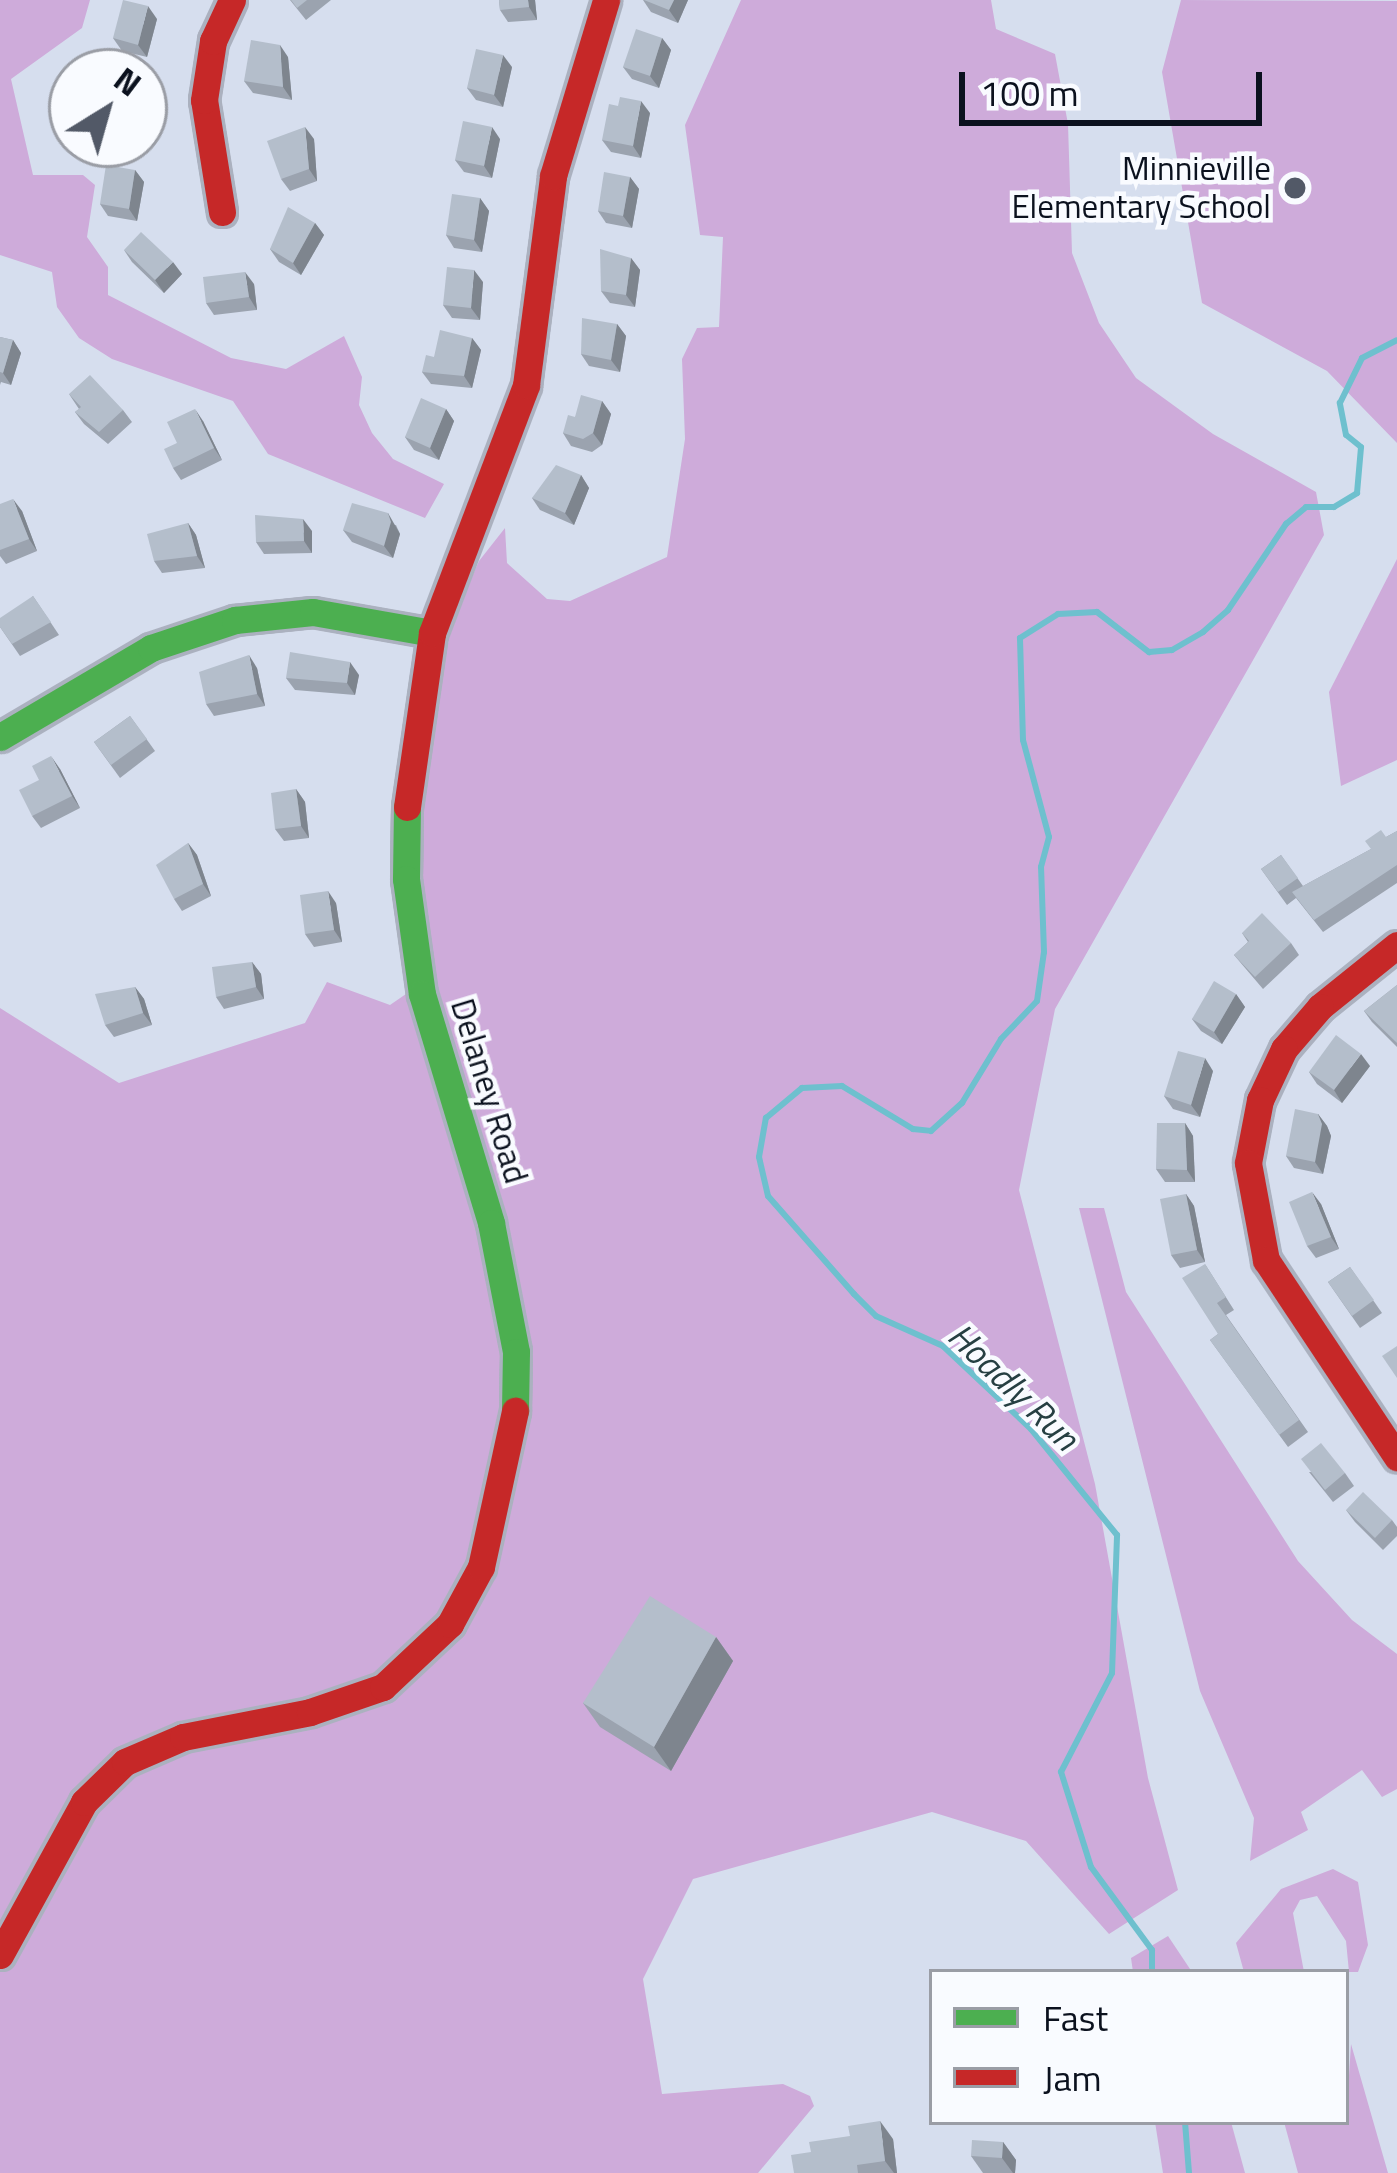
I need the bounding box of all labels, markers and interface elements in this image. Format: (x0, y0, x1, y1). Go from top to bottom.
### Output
north arrow (48, 48, 168, 168)
scale bar (965, 48, 1268, 122)
text: N (104, 55, 152, 108)
text: 100 m (980, 65, 1079, 120)
place label: Minnieville Elementary School (1011, 149, 1271, 227)
marker: Minnieville Elementary School (1282, 175, 1308, 201)
street label: Delaney Road (442, 994, 536, 1188)
water label: Hoadly Run (940, 1313, 1088, 1459)
legend (929, 1969, 1349, 2125)
text: Fast (1043, 1990, 1108, 2045)
text: Jam (1043, 2050, 1102, 2105)

